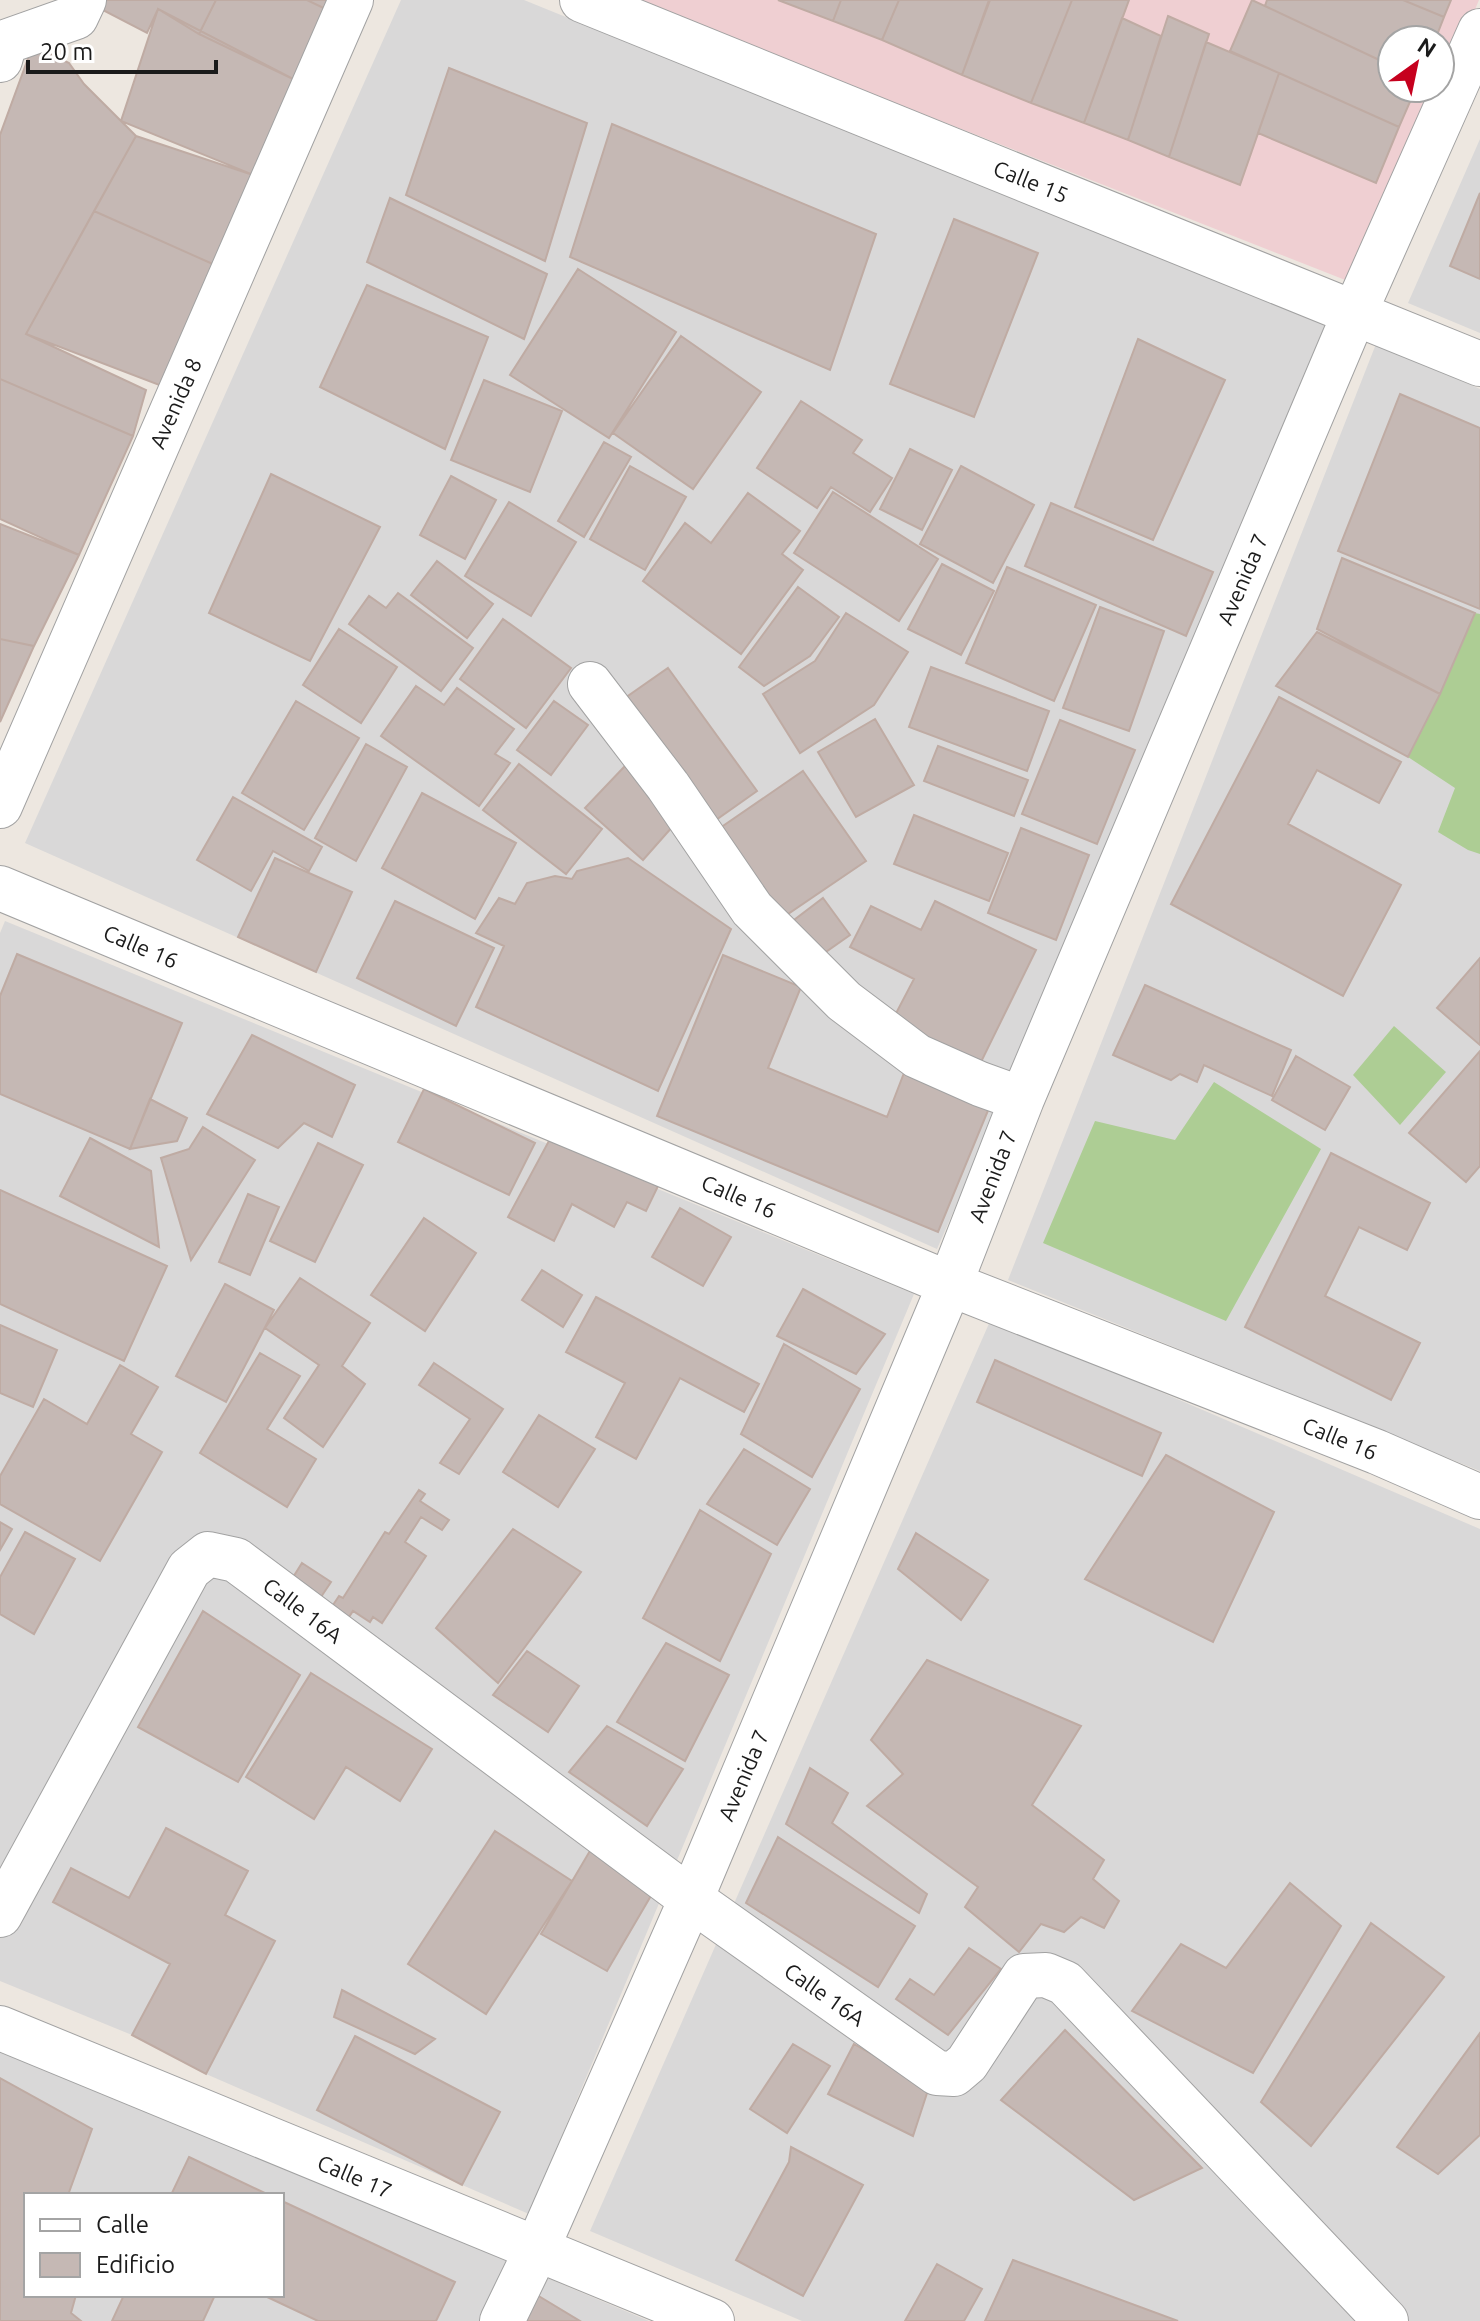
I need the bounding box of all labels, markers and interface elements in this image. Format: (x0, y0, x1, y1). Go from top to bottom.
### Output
scale bar (28, 24, 216, 74)
north arrow (1376, 24, 1456, 104)
text: N (1413, 32, 1441, 62)
text: 20 m (40, 38, 93, 65)
street label: Calle 15 (990, 155, 1072, 207)
street label: Avenida 8 (144, 354, 206, 452)
street label: Avenida 7 (1212, 530, 1272, 628)
street label: Calle 16 (100, 919, 182, 973)
street label: Avenida 7 (963, 1127, 1021, 1225)
street label: Calle 16 (698, 1169, 780, 1223)
street label: Calle 16 (1299, 1412, 1381, 1464)
street label: Calle 16A (258, 1572, 348, 1648)
street label: Avenida 7 (713, 1726, 773, 1824)
street label: Calle 16A (780, 1957, 871, 2031)
street label: Calle 17 (314, 2149, 396, 2203)
legend (24, 2193, 284, 2297)
text: Calle (96, 2211, 149, 2238)
text: Edificio (96, 2251, 175, 2278)

